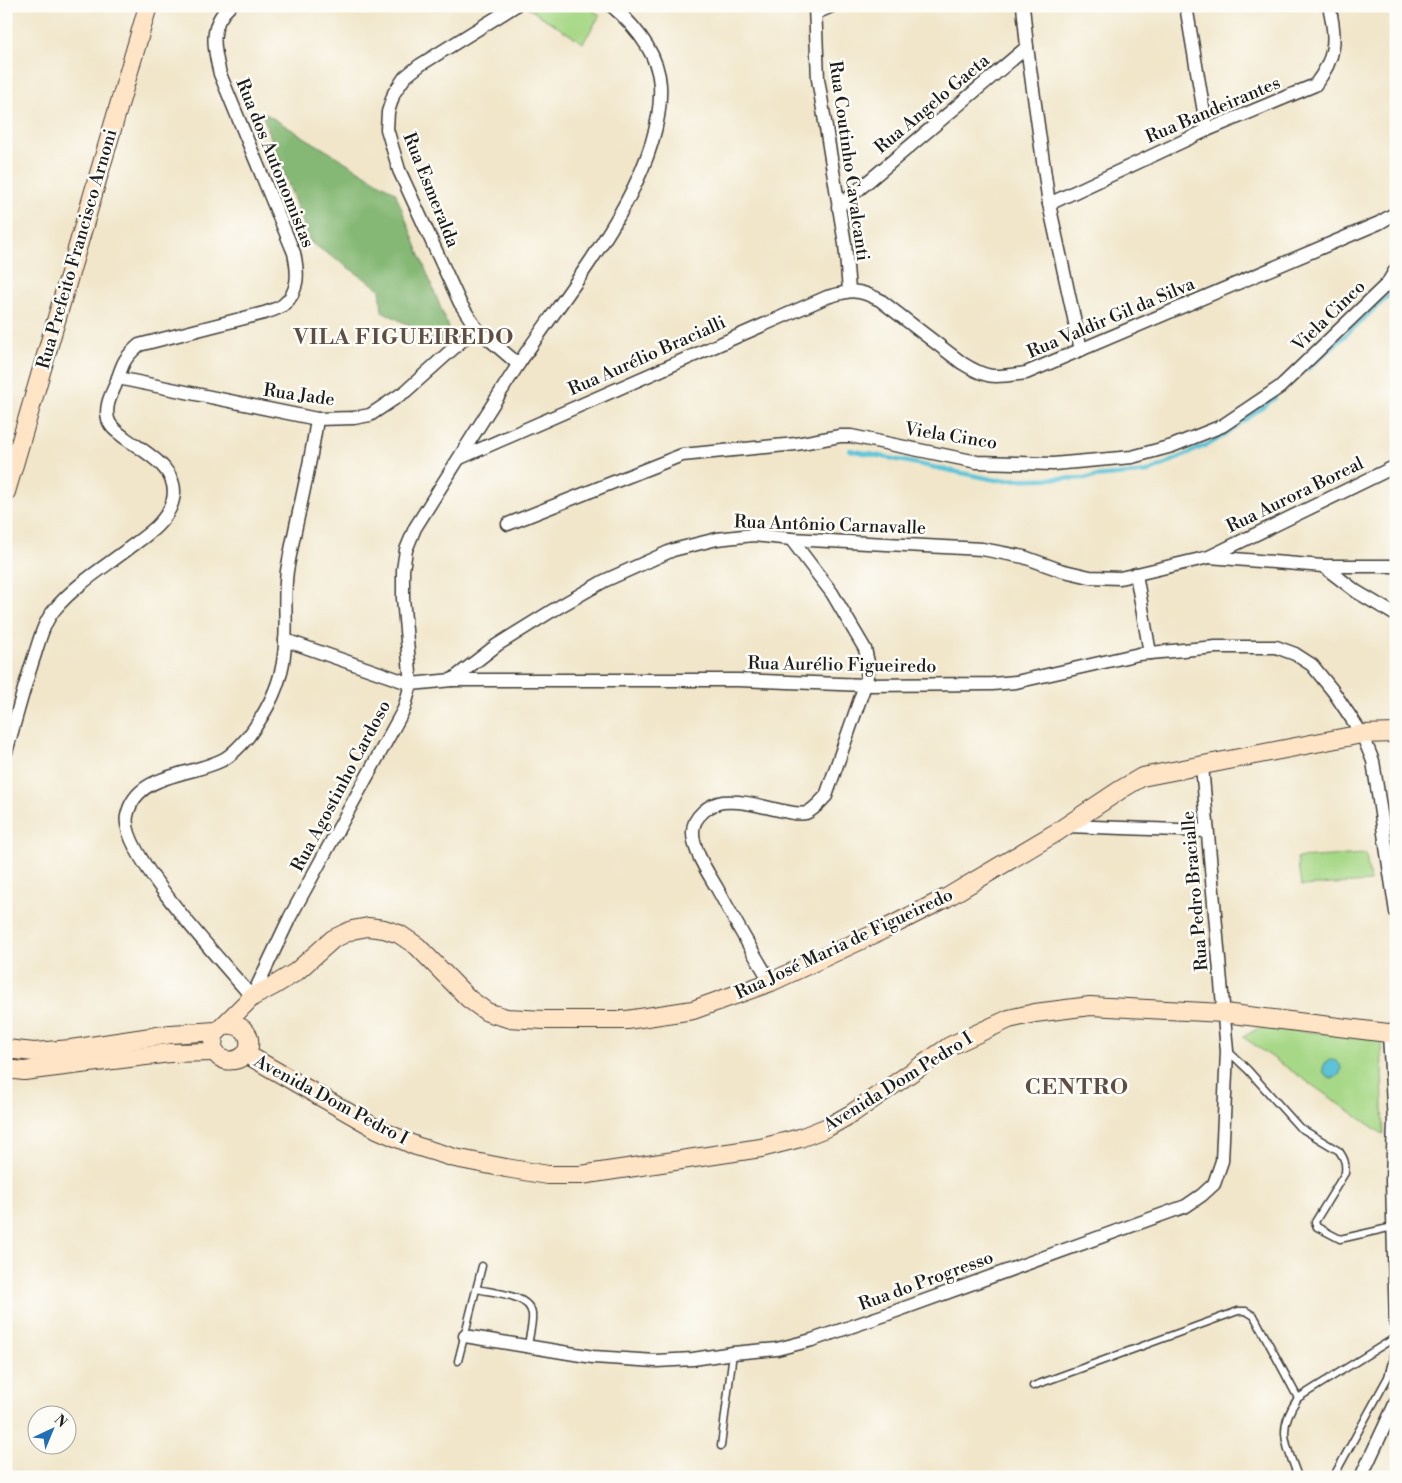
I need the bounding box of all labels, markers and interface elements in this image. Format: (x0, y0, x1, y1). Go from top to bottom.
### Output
street label: Rua Angelo Gaeta (870, 49, 995, 159)
street label: Rua Coutinho Cavalcanti (824, 60, 874, 263)
street label: Rua Bandeirantes (1142, 71, 1284, 149)
street label: Rua dos Autonomistas (231, 75, 319, 251)
street label: Rua Prefeito Francisco Arnoni (32, 126, 122, 372)
street label: Rua Esmeralda (397, 129, 465, 252)
street label: Rua Valdir Gil da Silva (1024, 272, 1199, 364)
street label: Viela Cinco (1287, 275, 1371, 357)
street label: Rua Aurélio Bracialli (565, 311, 729, 401)
district label: VILA FIGUEIREDO (293, 324, 514, 351)
street label: Rua Jade (262, 379, 336, 411)
street label: Viela Cinco (902, 417, 999, 455)
street label: Rua Aurora Boreal (1223, 451, 1368, 538)
street label: Rua Antônio Carnavalle (733, 510, 927, 540)
street label: Rua Aurélio Figueiredo (747, 652, 937, 678)
street label: Rua Agostinho Cardoso (286, 696, 396, 876)
street label: Rua Pedro Bracialle (1177, 810, 1213, 972)
street label: Rua José Maria de Figueiredo (731, 883, 957, 1005)
street label: Avenida Dom Pedro I (818, 1027, 977, 1138)
street label: Avenida Dom Pedro I (249, 1049, 412, 1150)
district label: CENTRO (1025, 1074, 1129, 1101)
street label: Rua do Progresso (855, 1246, 997, 1316)
north arrow (28, 1406, 78, 1456)
text: N (50, 1411, 71, 1432)

